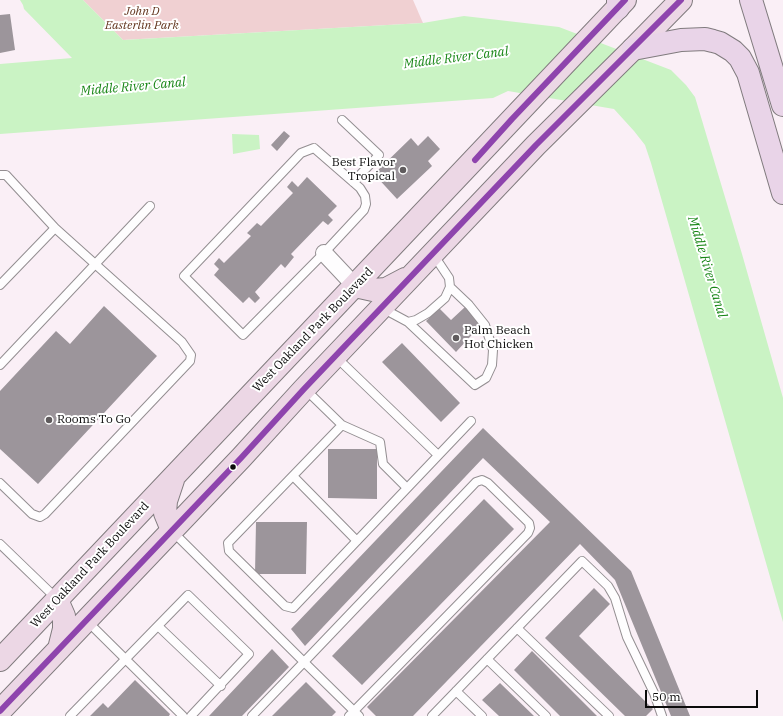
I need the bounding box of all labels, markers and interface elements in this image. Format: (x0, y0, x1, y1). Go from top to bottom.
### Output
park label: John D Easterlin Park (105, 5, 179, 33)
water label: Middle River Canal (403, 44, 509, 72)
water label: Middle River Canal (80, 75, 186, 99)
place label: Best Flavor Tropical (332, 156, 395, 184)
marker: Best Flavor Tropical (398, 165, 408, 175)
water label: Middle River Canal (684, 214, 730, 320)
street label: West Oakland Park Boulevard (250, 265, 376, 395)
place label: Palm Beach Hot Chicken (464, 324, 533, 352)
marker: Palm Beach Hot Chicken (451, 333, 461, 343)
place label: Rooms To Go (57, 413, 131, 427)
marker: Rooms To Go (44, 415, 54, 425)
unlabelled marker (228, 462, 238, 472)
street label: West Oakland Park Boulevard (28, 499, 152, 631)
scale bar (647, 682, 760, 708)
text: 50 m (652, 689, 681, 704)

